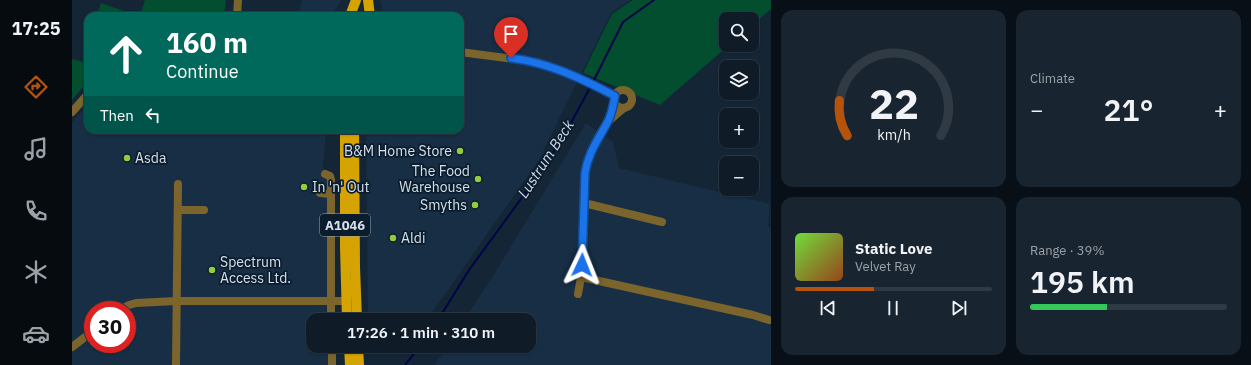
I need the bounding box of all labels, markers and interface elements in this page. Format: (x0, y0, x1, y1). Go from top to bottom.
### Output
map controls (719, 12, 759, 196)
button: search (719, 12, 759, 52)
text: 17:25 (11, 17, 61, 40)
pin (494, 17, 528, 58)
icon: arrive (500, 23, 522, 45)
text: 160 m (166, 24, 248, 61)
icon: ahead (100, 28, 152, 80)
text: Continue (166, 60, 239, 83)
button: layers (719, 60, 759, 100)
text: Climate (1030, 70, 1075, 87)
icon: directions (22, 73, 50, 101)
text: 22 (869, 76, 918, 130)
text: 21° (1103, 90, 1154, 129)
text: − (1030, 95, 1043, 124)
text: + (1214, 95, 1227, 124)
icon: left (142, 104, 164, 126)
text: Then (100, 106, 134, 125)
button: + (719, 108, 759, 148)
water label: Lustrum Beck (513, 116, 578, 201)
text: km/h (877, 125, 910, 144)
icon: music (22, 135, 50, 163)
place label: B&M Home Store (344, 142, 452, 160)
marker: B&M Home Store (455, 146, 465, 156)
place label: Asda (135, 149, 167, 167)
marker: Asda (122, 153, 132, 163)
button: − (719, 156, 759, 196)
place label: The Food Warehouse (399, 162, 470, 196)
marker: The Food Warehouse (473, 174, 483, 184)
place label: In 'n' Out (312, 178, 370, 196)
marker: In 'n' Out (299, 182, 309, 192)
place label: Smyths (420, 196, 467, 214)
icon: phone (22, 197, 50, 225)
marker: Smyths (470, 200, 480, 210)
road number: A1046 (320, 214, 370, 236)
place label: Aldi (401, 229, 425, 247)
marker: Aldi (388, 233, 398, 243)
text: Static Love (855, 239, 932, 258)
text: Range · 39% (1030, 242, 1104, 259)
position arrow (561, 244, 603, 286)
place label: Spectrum Access Ltd. (220, 253, 291, 287)
icon: climate (22, 258, 50, 286)
text: Velvet Ray (855, 258, 916, 275)
text: 195 km (1030, 262, 1135, 301)
marker: Spectrum Access Ltd. (207, 265, 217, 275)
icon: previous (817, 297, 839, 319)
icon: pause (882, 297, 904, 319)
icon: next (948, 297, 970, 319)
speed limit sign: 30 (84, 301, 136, 353)
icon: car (22, 320, 50, 348)
text: 17:26 · 1 min · 310 m (347, 323, 495, 342)

